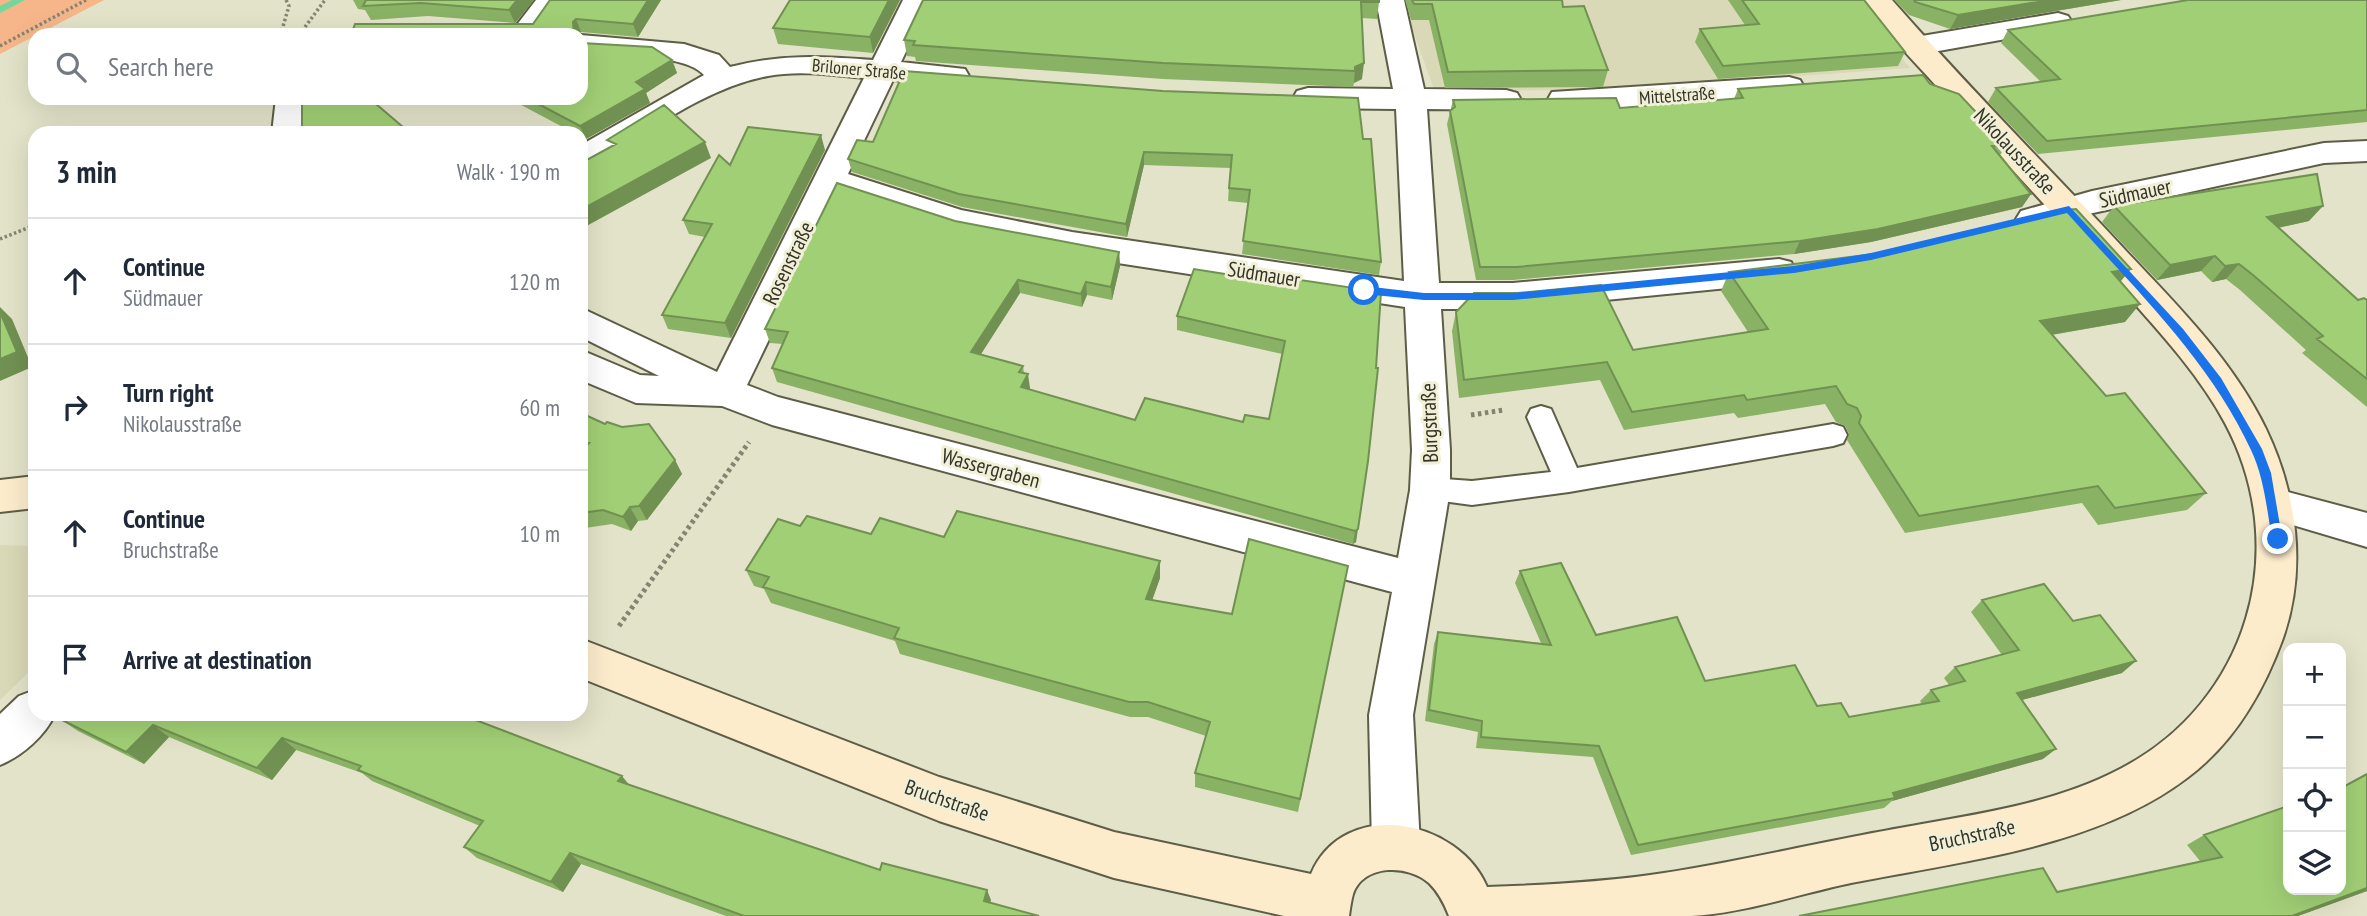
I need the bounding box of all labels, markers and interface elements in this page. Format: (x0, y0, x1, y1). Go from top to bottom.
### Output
search box (28, 28, 588, 105)
icon: search (52, 48, 90, 86)
text: Search here (108, 50, 214, 83)
street label: Briloner Straße (811, 53, 907, 85)
street label: Mittelstraße (1638, 81, 1716, 109)
street label: Nikolausstraße (1968, 102, 2062, 200)
text: 3 min (56, 152, 117, 191)
text: Walk · 190 m (457, 157, 560, 186)
street label: Südmauer (2097, 172, 2174, 214)
street label: Rosenstraße (756, 217, 820, 309)
text: Continue (123, 250, 205, 283)
street label: Südmauer (1226, 255, 1302, 293)
icon: ahead (56, 262, 94, 300)
text: 120 m (509, 267, 560, 296)
route start (1348, 274, 1379, 305)
text: Südmauer (123, 283, 203, 312)
text: Turn right (123, 376, 214, 409)
street label: Burgstraße (1414, 383, 1444, 463)
icon: right (56, 388, 94, 426)
text: 60 m (519, 393, 560, 422)
text: Nikolausstraße (123, 409, 242, 438)
street label: Wassergraben (939, 442, 1043, 494)
text: Continue (123, 502, 205, 535)
icon: ahead (56, 514, 94, 552)
text: 10 m (519, 519, 560, 548)
route end (2262, 523, 2293, 554)
text: Bruchstraße (123, 535, 219, 564)
icon: arrive (56, 640, 94, 678)
text: Arrive at destination (123, 643, 312, 676)
map controls (2283, 643, 2346, 895)
button: + (2283, 643, 2346, 706)
button: − (2283, 706, 2346, 769)
button: locate (2283, 769, 2346, 832)
street label: Bruchstraße (901, 773, 993, 827)
street label: Bruchstraße (1926, 813, 2018, 857)
button: layers (2283, 832, 2346, 895)

